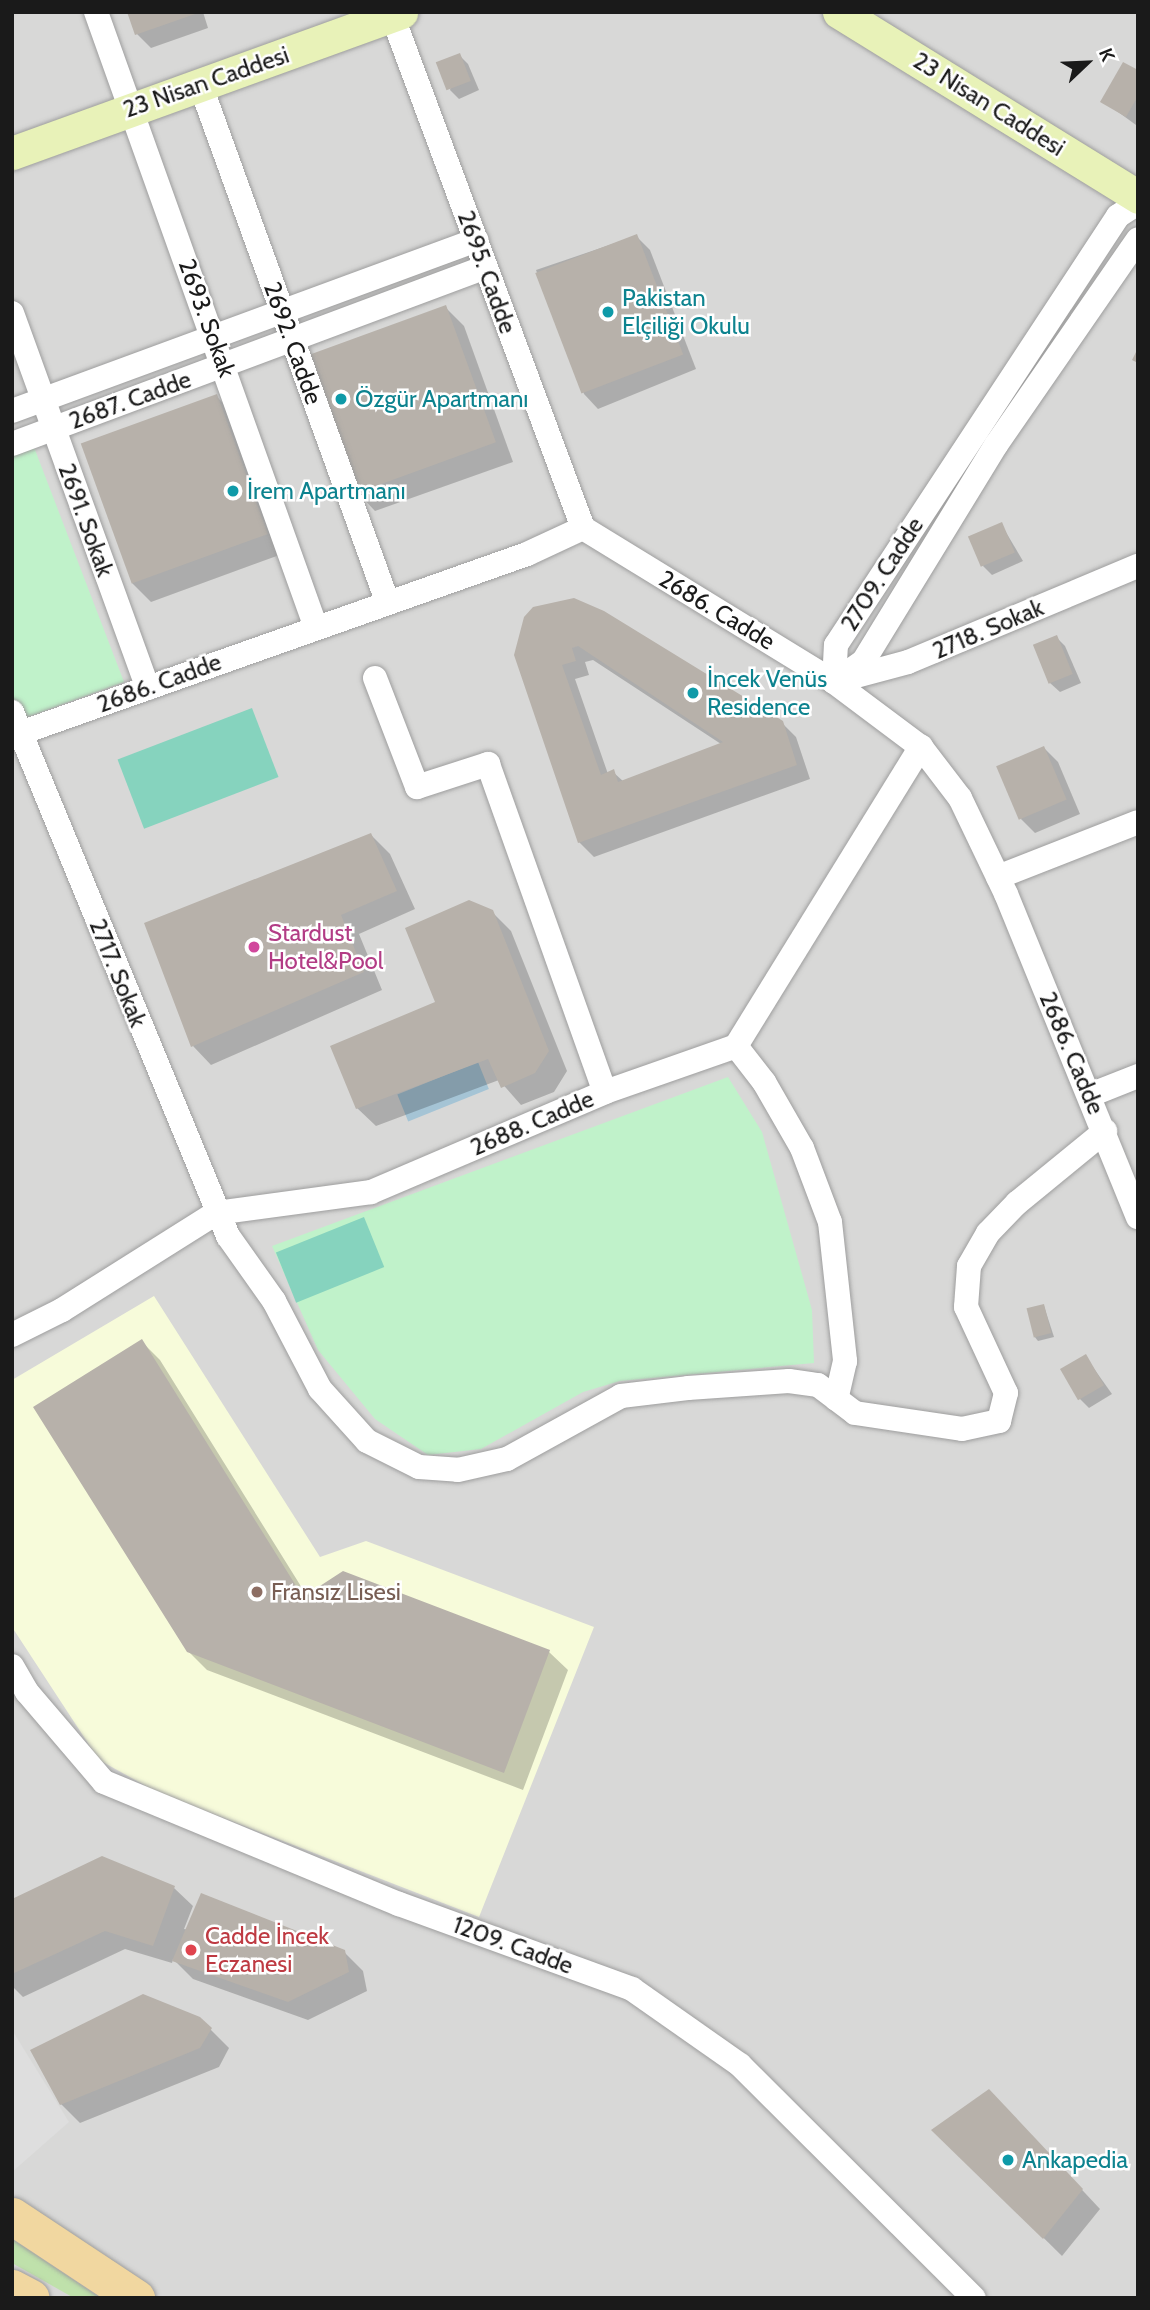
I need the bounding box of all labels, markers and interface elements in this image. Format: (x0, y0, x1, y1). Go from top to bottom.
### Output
north arrow (1052, 28, 1122, 98)
street label: 23 Nisan Caddesi (119, 40, 293, 124)
text: K (1094, 45, 1120, 65)
street label: 23 Nisan Caddesi (908, 46, 1070, 162)
street label: 2695. Cadde (452, 207, 522, 337)
street label: 2693. Sokak (172, 255, 242, 381)
street label: 2692. Cadde (258, 278, 328, 408)
place label: Pakistan Elçiliği Okulu (622, 284, 750, 340)
marker: Pakistan Elçiliği Okulu (600, 304, 616, 320)
street label: 2687. Cadde (65, 365, 195, 435)
place label: Özgür Apartmanı (355, 385, 528, 413)
marker: Özgür Apartmanı (333, 391, 349, 407)
street label: 2691. Sokak (52, 460, 120, 580)
place label: İrem Apartmanı (247, 477, 406, 505)
marker: İrem Apartmanı (225, 483, 241, 499)
street label: 2709. Cadde (835, 512, 929, 636)
street label: 2686. Cadde (654, 564, 780, 656)
street label: 2718. Sokak (928, 593, 1048, 665)
street label: 2686. Cadde (93, 647, 225, 719)
place label: İncek Venüs Residence (707, 665, 827, 721)
marker: İncek Venüs Residence (685, 685, 701, 701)
street label: 2717. Sokak (83, 915, 153, 1031)
place label: Stardust Hotel&Pool (268, 919, 383, 975)
marker: Stardust Hotel&Pool (246, 939, 262, 955)
street label: 2686. Cadde (1033, 988, 1111, 1118)
street label: 2688. Cadde (466, 1084, 598, 1162)
place label: Fransız Lisesi (271, 1578, 401, 1606)
marker: Fransız Lisesi (249, 1584, 265, 1600)
street label: 1209. Cadde (449, 1910, 577, 1980)
place label: Cadde İncek Eczanesi (205, 1922, 329, 1978)
marker: Cadde İncek Eczanesi (183, 1942, 199, 1958)
place label: Ankapedia (1022, 2146, 1128, 2174)
marker: Ankapedia (1000, 2152, 1016, 2168)

